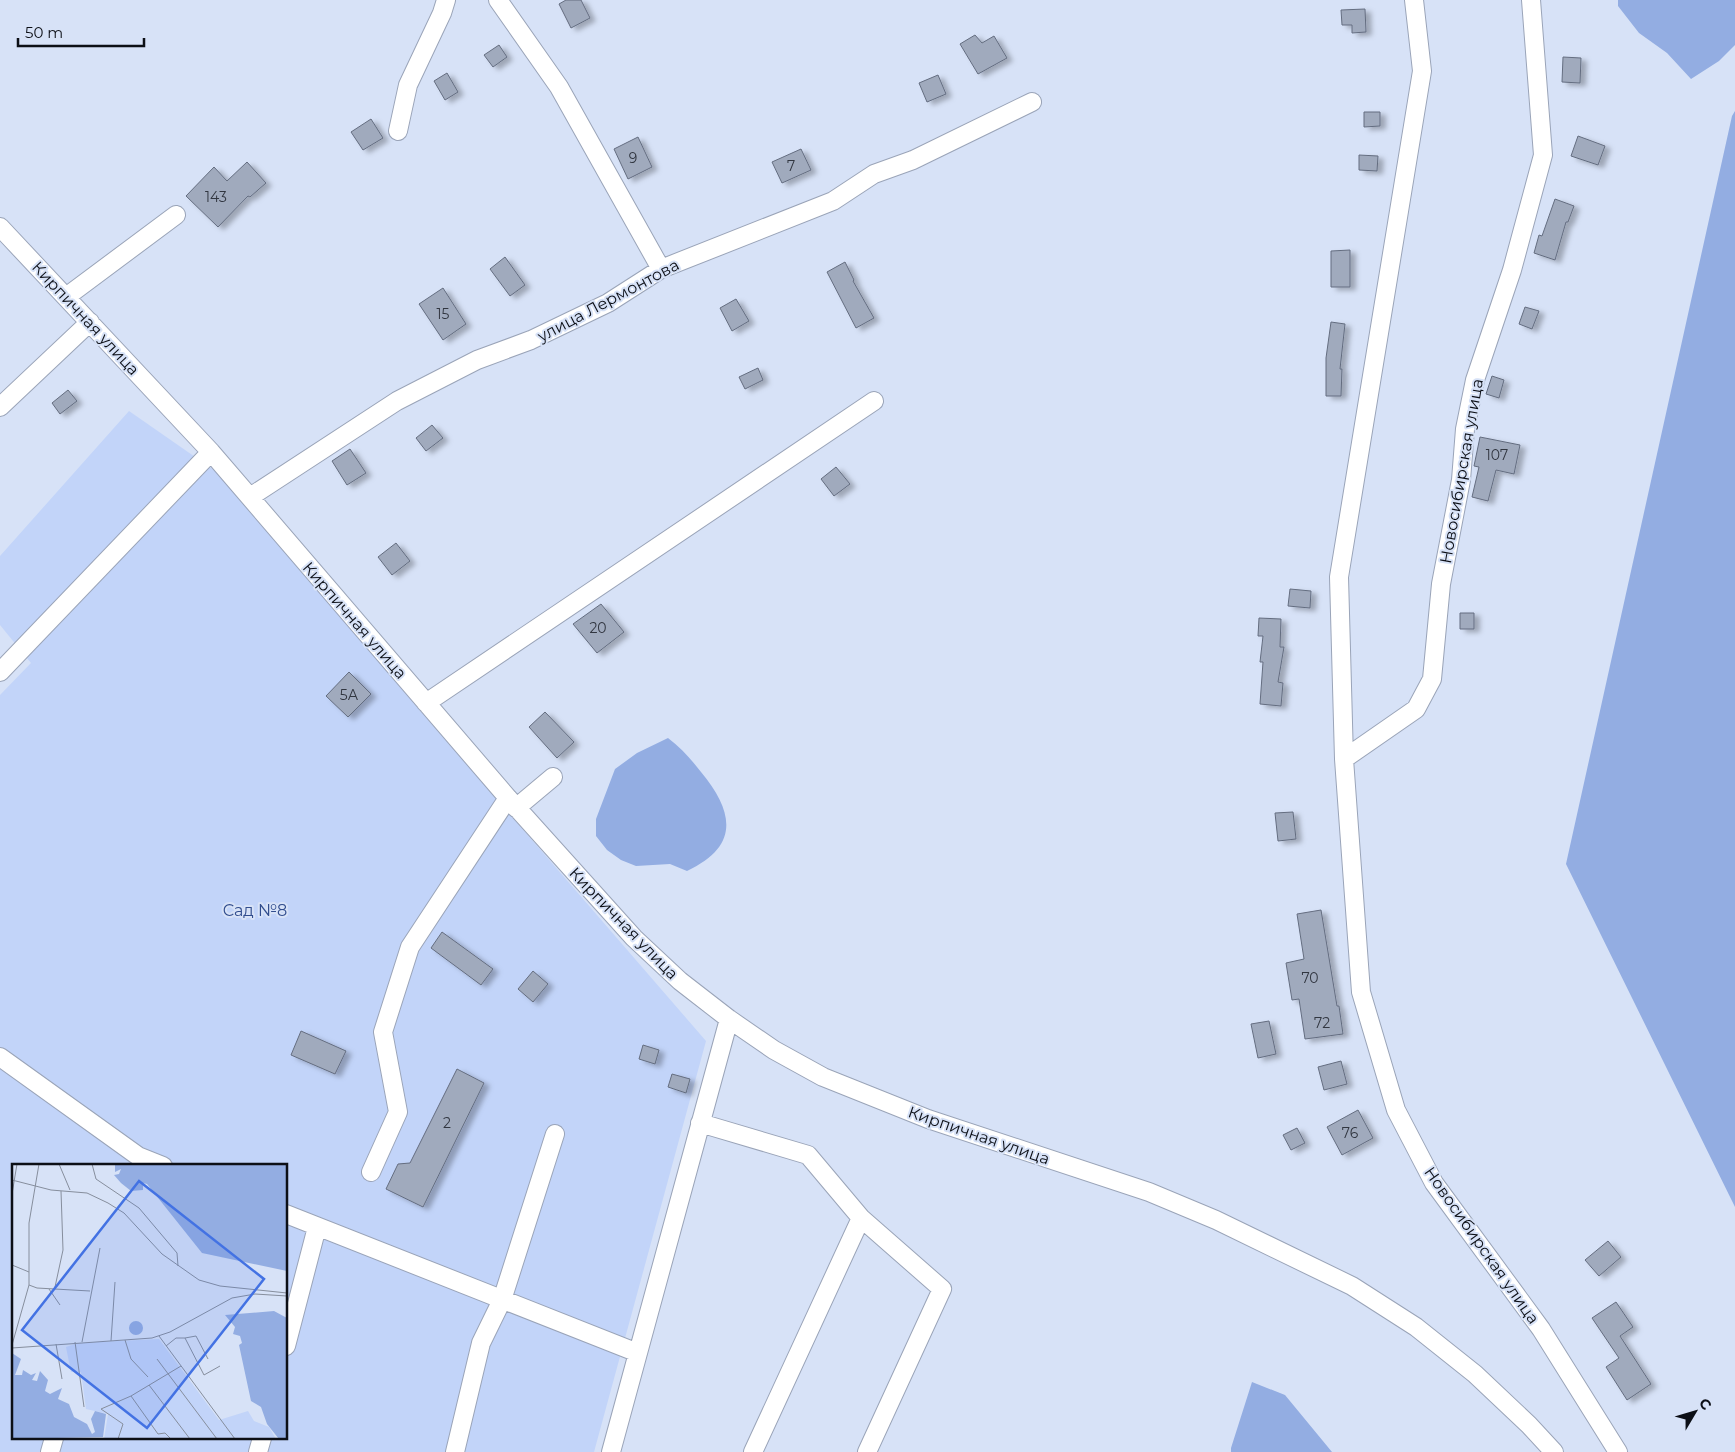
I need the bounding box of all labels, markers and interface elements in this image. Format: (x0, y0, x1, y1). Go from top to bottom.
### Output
scale bar (18, 15, 144, 47)
text: 50 m (25, 23, 63, 42)
house number: 9 (629, 149, 637, 167)
house number: 7 (787, 157, 795, 175)
house number: 143 (205, 188, 227, 206)
street label: улица Лермонтова (533, 255, 682, 346)
street label: Кирпичная улица (28, 258, 143, 379)
house number: 15 (437, 305, 450, 323)
street label: Новосибирская улица (1436, 377, 1487, 565)
house number: 107 (1486, 446, 1508, 464)
street label: Кирпичная улица (299, 558, 410, 683)
house number: 20 (589, 619, 607, 637)
house number: 5А (340, 686, 359, 704)
street label: Кирпичная улица (565, 863, 682, 983)
park label: Сад №8 (223, 901, 287, 920)
house number: 70 (1301, 969, 1319, 987)
house number: 72 (1314, 1014, 1330, 1032)
street label: Кирпичная улица (906, 1102, 1052, 1169)
house number: 2 (443, 1114, 451, 1132)
house number: 76 (1342, 1124, 1359, 1142)
street label: Новосибирская улица (1420, 1163, 1543, 1327)
inset map (12, 1164, 288, 1440)
north arrow (1670, 1387, 1720, 1437)
text: С (1695, 1394, 1715, 1414)

